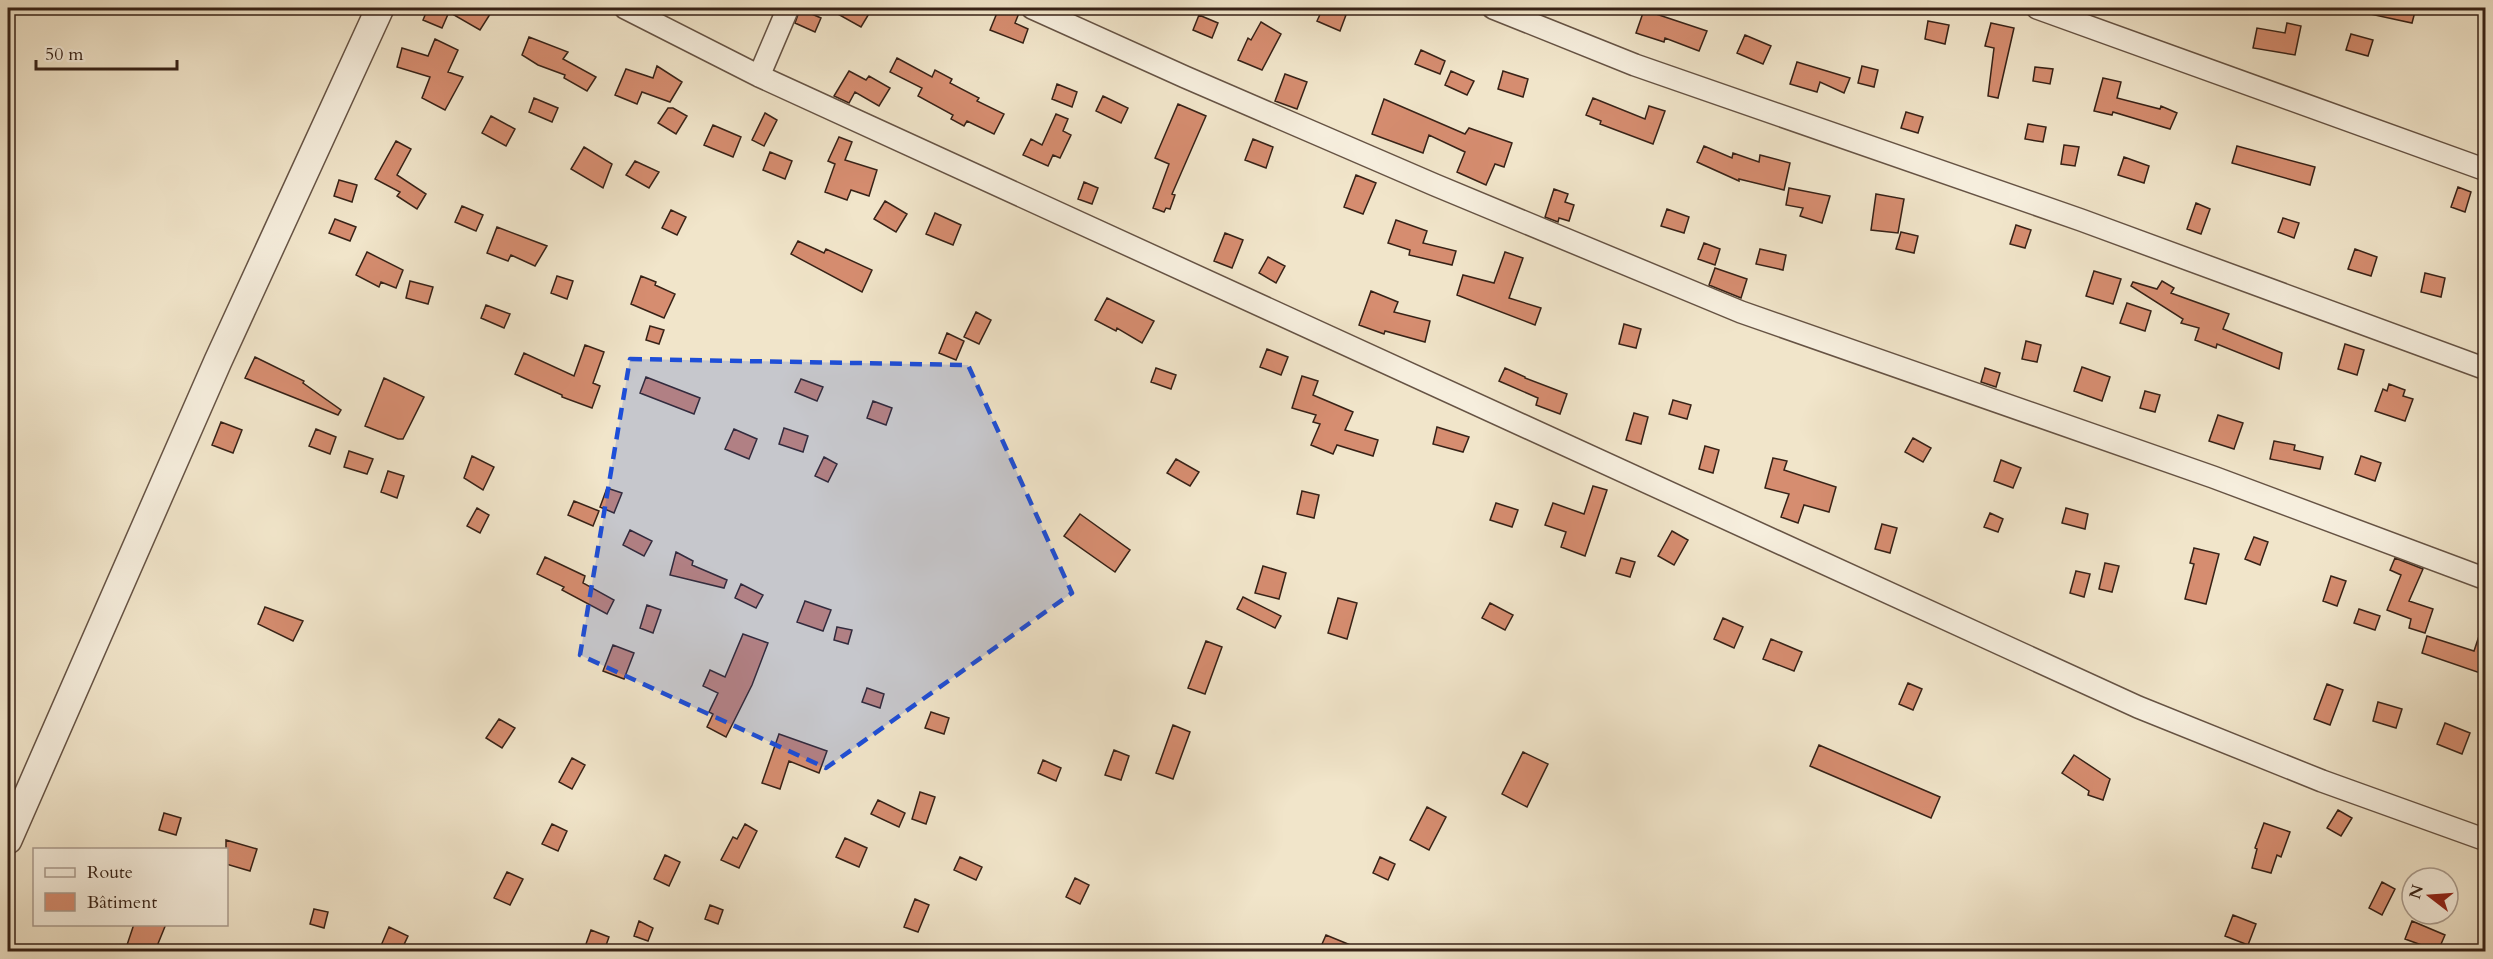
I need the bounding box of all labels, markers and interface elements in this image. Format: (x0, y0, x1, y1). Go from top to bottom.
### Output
scale bar (36, 33, 177, 71)
text: 50 m (45, 42, 84, 67)
legend (33, 848, 228, 926)
text: Route (87, 860, 133, 885)
north arrow (2400, 866, 2460, 926)
text: N (2404, 882, 2429, 902)
text: Bâtiment (87, 890, 157, 915)

